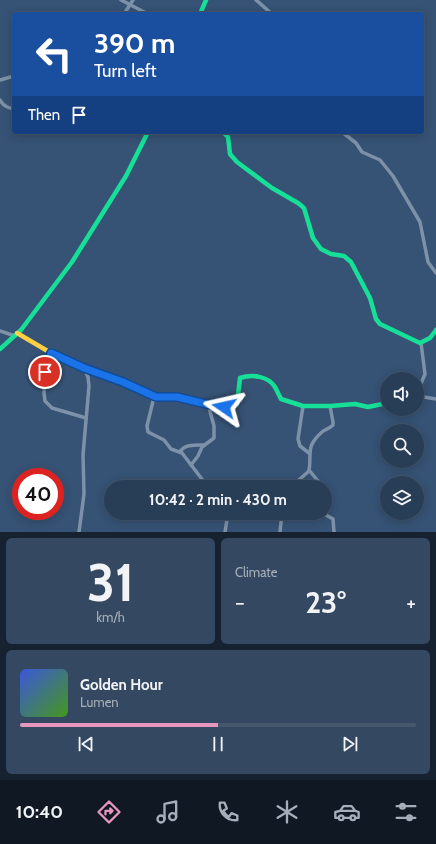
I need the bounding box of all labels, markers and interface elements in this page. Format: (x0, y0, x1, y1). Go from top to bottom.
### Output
text: 390 m (94, 26, 175, 60)
icon: left (28, 28, 80, 80)
text: Turn left (94, 60, 157, 82)
icon: arrive (68, 104, 90, 126)
text: Then (28, 106, 60, 124)
pin (28, 355, 62, 389)
icon: arrive (34, 361, 56, 383)
map controls (380, 372, 424, 520)
button: sound (380, 372, 424, 416)
position arrow (203, 386, 245, 428)
button: search (380, 424, 424, 468)
speed limit sign: 40 (12, 468, 64, 520)
button: layers (380, 476, 424, 520)
text: 10:42 · 2 min · 430 m (149, 491, 287, 509)
text: 31 (87, 551, 134, 614)
text: Climate (235, 564, 277, 580)
text: 23° (305, 584, 346, 621)
text: − (235, 589, 245, 616)
text: + (406, 589, 416, 616)
text: km/h (96, 609, 125, 625)
text: Golden Hour (80, 676, 163, 694)
text: Lumen (80, 694, 119, 710)
icon: previous (75, 733, 97, 755)
icon: pause (207, 733, 229, 755)
icon: next (339, 733, 361, 755)
icon: directions (95, 798, 123, 826)
icon: music (154, 798, 182, 826)
icon: phone (214, 798, 242, 826)
icon: climate (273, 798, 301, 826)
icon: car (333, 798, 361, 826)
icon: filters (392, 798, 420, 826)
text: 10:40 (16, 801, 63, 823)

